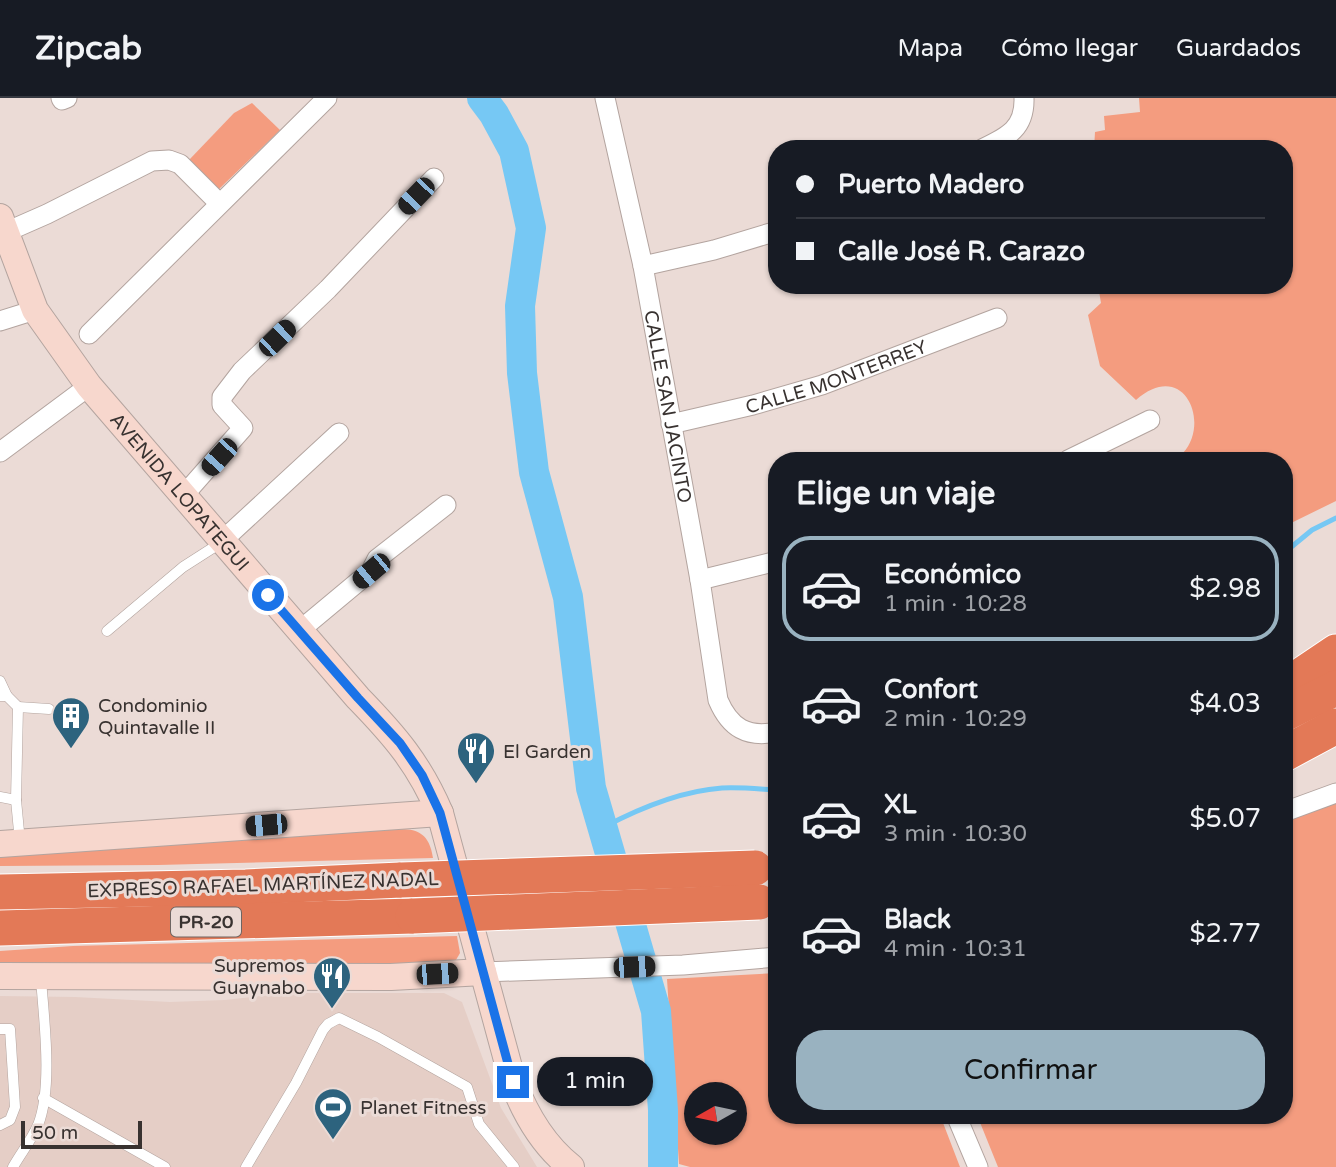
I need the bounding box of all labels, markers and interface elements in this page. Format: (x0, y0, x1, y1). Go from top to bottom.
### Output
text: Zipcab (35, 29, 142, 68)
text: Mapa (898, 34, 963, 63)
text: Cómo llegar (1001, 34, 1138, 63)
text: Guardados (1176, 34, 1301, 63)
text: Puerto Madero (838, 169, 1024, 200)
car (394, 174, 439, 218)
text: Calle José R. Carazo (838, 236, 1085, 267)
street label: CALLE SAN JACINTO (639, 308, 696, 505)
car (255, 316, 300, 360)
street label: CALLE MONTERREY (744, 336, 930, 418)
street label: AVENIDA LOPATEGUI (105, 409, 253, 576)
car (198, 434, 241, 480)
text: Elige un viaje (796, 475, 995, 513)
car (349, 549, 394, 593)
icon: car (800, 557, 863, 620)
text: Económico (884, 559, 1021, 590)
text: $2.98 (1189, 573, 1261, 604)
route start (252, 579, 284, 611)
text: 1 min · 10:28 (884, 590, 1027, 618)
icon: car (800, 672, 863, 735)
text: Confort (884, 674, 978, 705)
text: $4.03 (1189, 688, 1261, 719)
building icon: Condominio Quintavalle II (50, 695, 92, 750)
place label: Condominio Quintavalle II (98, 695, 215, 739)
text: 2 min · 10:29 (884, 705, 1027, 733)
restaurant icon: El Garden (455, 730, 497, 785)
place label: El Garden (503, 741, 591, 763)
icon: car (800, 787, 863, 850)
text: XL (884, 789, 916, 820)
text: $5.07 (1189, 803, 1261, 834)
car (245, 813, 288, 837)
text: 3 min · 10:30 (884, 820, 1027, 848)
street label: EXPRESO RAFAEL MARTÍNEZ NADAL (87, 867, 439, 902)
icon: car (800, 902, 863, 965)
text: Black (884, 904, 951, 935)
road number: PR-20 (171, 908, 241, 936)
text: $2.77 (1189, 918, 1261, 949)
text: 4 min · 10:31 (884, 935, 1027, 963)
place label: Supremos Guaynabo (213, 955, 305, 999)
restaurant icon: Supremos Guaynabo (311, 955, 353, 1010)
car (613, 956, 656, 978)
car (416, 962, 459, 986)
button: Confirmar (796, 1030, 1265, 1110)
callout: 1 min (538, 1058, 653, 1107)
route end (497, 1066, 529, 1098)
text: 1 min (564, 1067, 626, 1095)
north arrow (684, 1082, 747, 1144)
map controls (684, 1082, 747, 1145)
sports icon: Planet Fitness (312, 1086, 354, 1141)
place label: Planet Fitness (360, 1097, 486, 1119)
scale bar (21, 1118, 142, 1150)
text: 50 m (32, 1122, 78, 1144)

